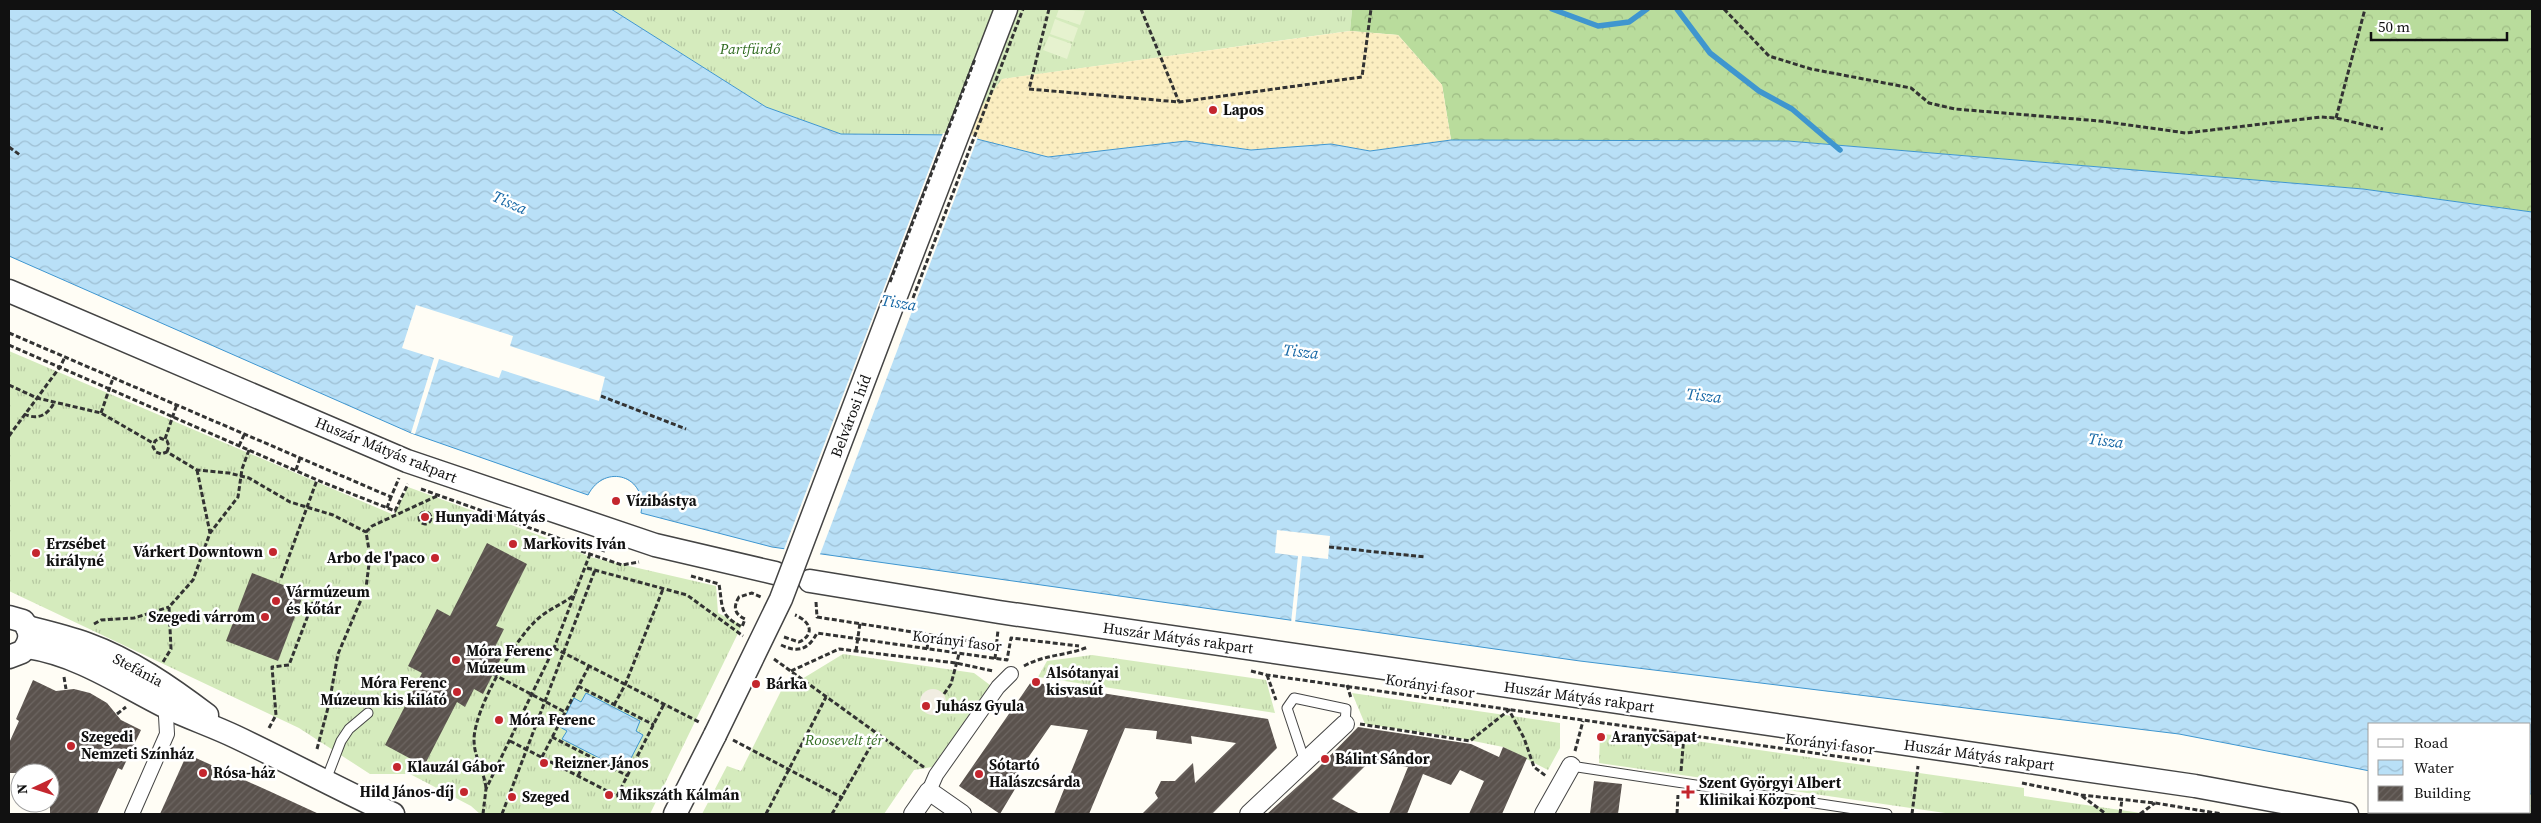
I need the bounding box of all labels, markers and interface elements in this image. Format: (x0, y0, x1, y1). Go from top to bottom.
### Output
scale bar (2371, 10, 2507, 42)
text: 50 m (2378, 16, 2410, 37)
park label: Partfürdő (719, 38, 781, 59)
place label: Lapos (1223, 99, 1264, 120)
marker: Lapos (1207, 104, 1219, 116)
water label: Tisza (489, 185, 531, 220)
water label: Tisza (880, 288, 919, 316)
water label: Tisza (1282, 338, 1320, 364)
street label: Belvárosi híd (825, 371, 876, 460)
water label: Tisza (1685, 382, 1723, 408)
street label: Huszár Mátyás rakpart (312, 411, 460, 488)
water label: Tisza (2087, 427, 2126, 453)
place label: Vízibástya (626, 490, 698, 511)
marker: Vízibástya (610, 495, 622, 507)
place label: Hunyadi Mátyás (435, 506, 545, 527)
marker: Hunyadi Mátyás (419, 511, 431, 523)
place label: Erzsébet királyné (46, 533, 106, 571)
place label: Markovits Iván (523, 533, 626, 554)
marker: Markovits Iván (507, 538, 519, 550)
place label: Várkert Downtown (133, 541, 263, 562)
marker: Várkert Downtown (267, 546, 279, 558)
marker: Erzsébet királyné (30, 547, 42, 559)
place label: Arbo de l'paco (327, 547, 426, 568)
marker: Arbo de l'paco (429, 552, 441, 564)
place label: Vármúzeum és kőtár (286, 581, 370, 619)
marker: Vármúzeum és kőtár (270, 595, 282, 607)
place label: Szegedi várrom (148, 606, 255, 627)
marker: Szegedi várrom (259, 611, 271, 623)
street label: Huszár Mátyás rakpart (1102, 617, 1255, 658)
street label: Korányi fasor (911, 625, 1004, 656)
place label: Móra Ferenc Múzeum (466, 640, 553, 678)
street label: Stefánia (109, 648, 167, 692)
marker: Móra Ferenc Múzeum (450, 654, 462, 666)
place label: Alsótanyai kisvasút (1046, 662, 1119, 700)
street label: Korányi fasor (1384, 668, 1477, 703)
place label: Móra Ferenc Múzeum kis kilátó (320, 672, 448, 710)
place label: Bárka (766, 673, 808, 694)
marker: Alsótanyai kisvasút (1030, 676, 1042, 688)
street label: Huszár Mátyás rakpart (1503, 676, 1656, 717)
marker: Bárka (750, 678, 762, 690)
marker: Móra Ferenc Múzeum kis kilátó (451, 686, 463, 698)
place label: Juhász Gyula (935, 695, 1025, 716)
marker: Juhász Gyula (920, 700, 932, 712)
place label: Móra Ferenc (509, 709, 596, 730)
marker: Móra Ferenc (493, 714, 505, 726)
legend (2368, 723, 2531, 813)
place label: Szegedi Nemzeti Színház (81, 726, 194, 764)
place label: Aranycsapat (1611, 726, 1697, 747)
street label: Korányi fasor (1784, 728, 1877, 759)
park label: Roosevelt tér (804, 729, 884, 750)
marker: Aranycsapat (1595, 731, 1607, 743)
text: Road (2414, 732, 2448, 753)
street label: Huszár Mátyás rakpart (1903, 734, 2056, 775)
marker: Szegedi Nemzeti Színház (65, 740, 77, 752)
place label: Bálint Sándor (1335, 748, 1430, 769)
place label: Reizner János (554, 752, 649, 773)
marker: Bálint Sándor (1319, 753, 1331, 765)
place label: Sótartó Halászcsárda (989, 754, 1081, 792)
place label: Klauzál Gábor (407, 756, 505, 777)
marker: Reizner János (538, 757, 550, 769)
text: Water (2414, 757, 2455, 778)
marker: Klauzál Gábor (391, 761, 403, 773)
place label: Rósa-ház (213, 762, 275, 783)
north arrow (10, 763, 60, 813)
marker: Rósa-ház (197, 767, 209, 779)
marker: Sótartó Halászcsárda (973, 768, 985, 780)
place label: Szent Györgyi Albert Klinikai Központ (1699, 772, 1842, 810)
place label: Hild János-díj (360, 781, 454, 802)
text: Building (2414, 782, 2471, 803)
text: N (12, 783, 32, 795)
place label: Mikszáth Kálmán (619, 784, 739, 805)
marker: Szent Györgyi Albert Klinikai Központ (1681, 785, 1695, 799)
marker: Hild János-díj (458, 786, 470, 798)
place label: Szeged (522, 786, 570, 807)
marker: Mikszáth Kálmán (603, 789, 615, 801)
marker: Szeged (506, 791, 518, 803)

